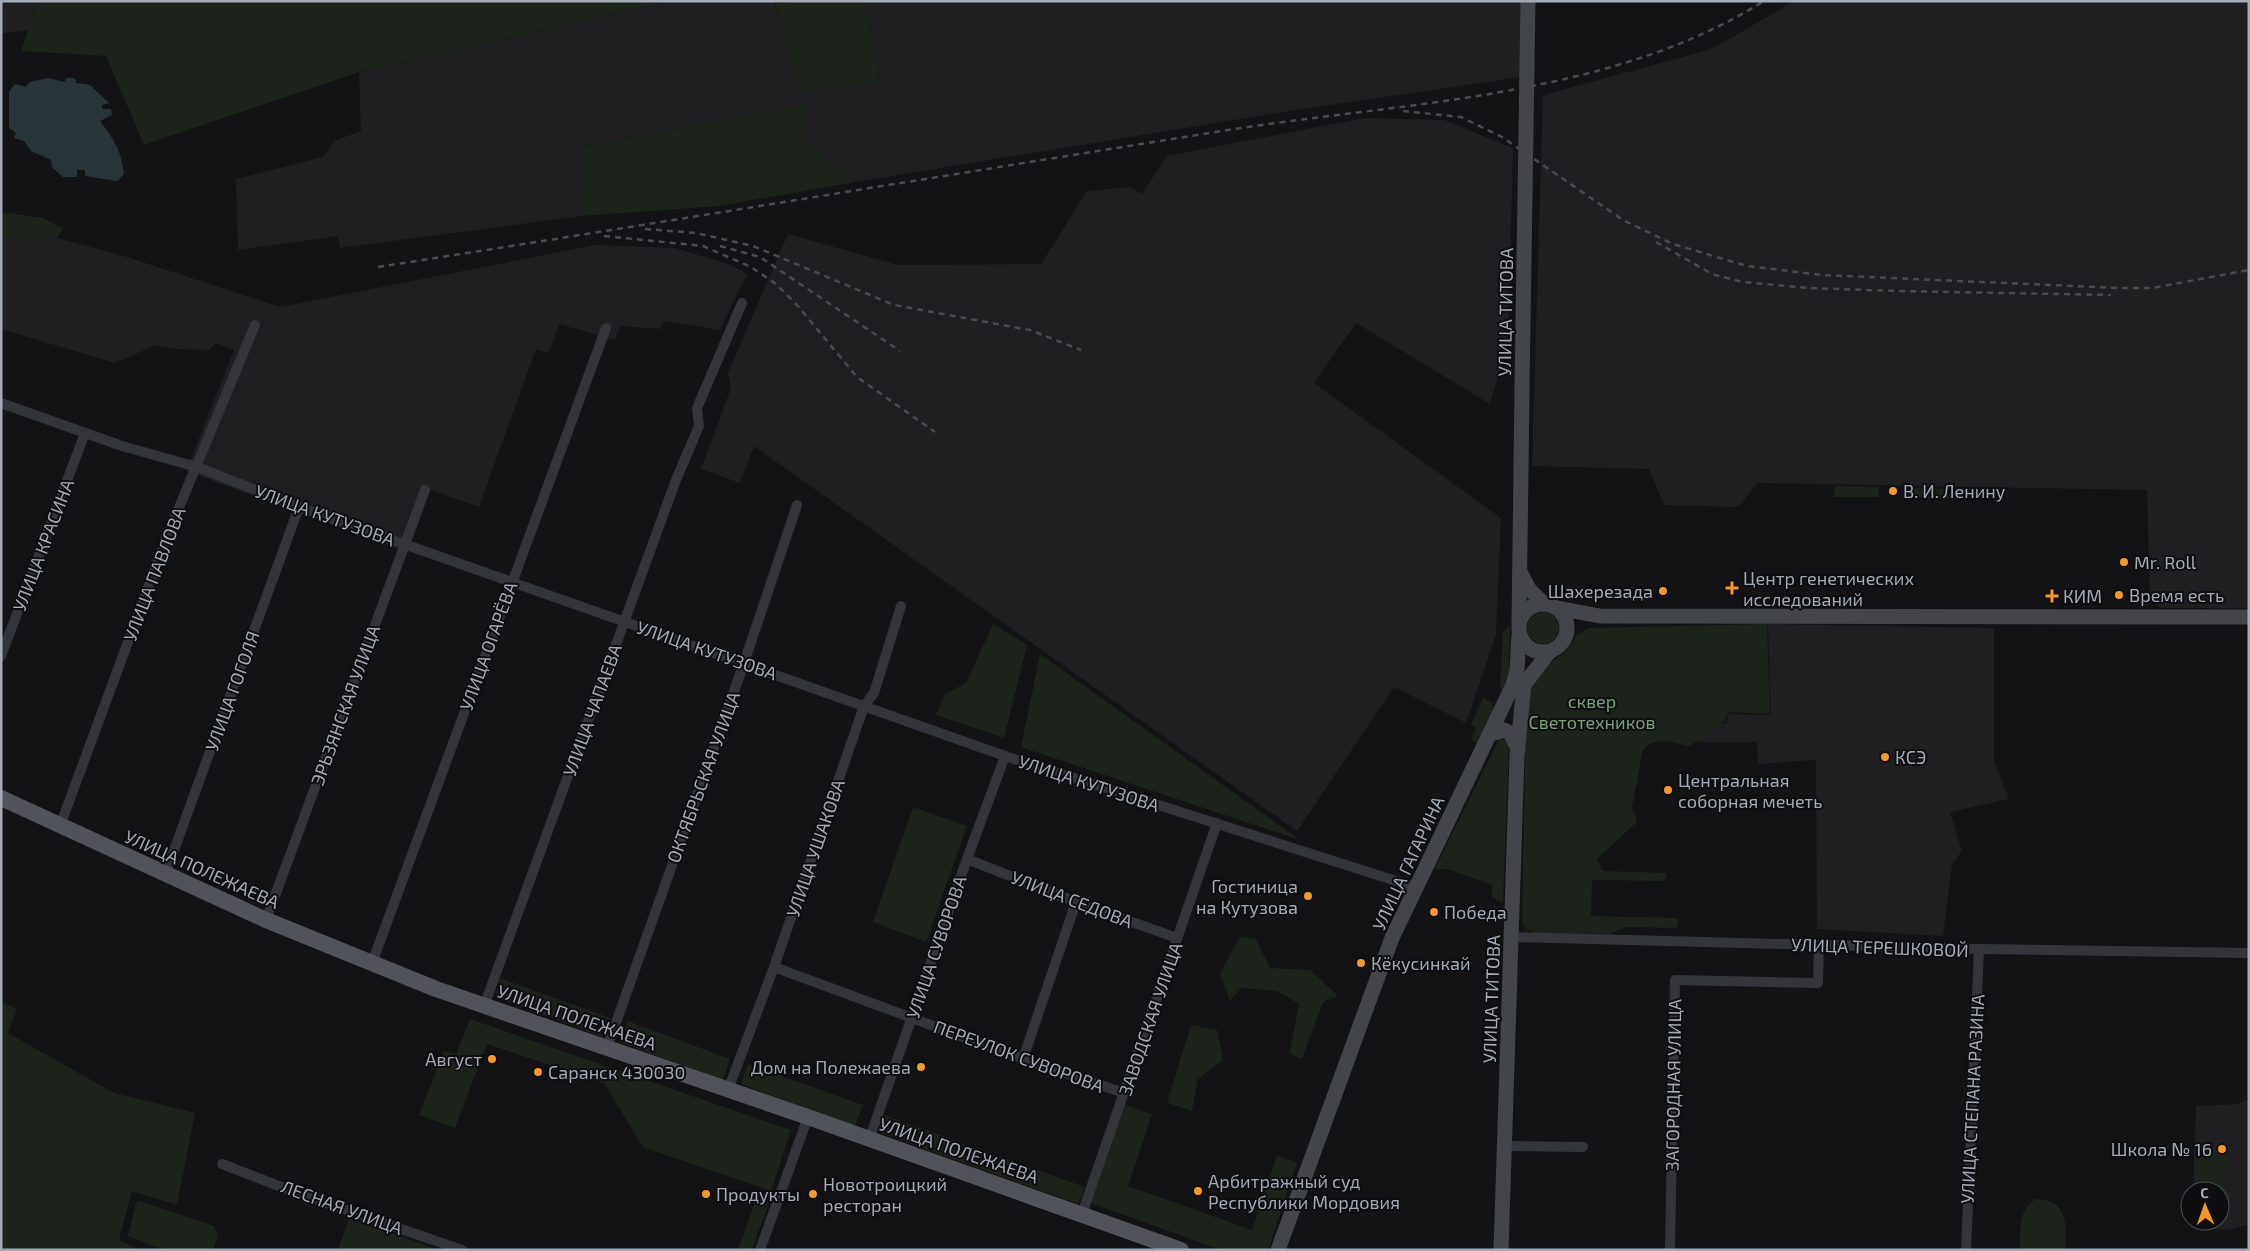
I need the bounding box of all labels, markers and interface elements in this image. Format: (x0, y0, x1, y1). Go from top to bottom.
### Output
street label: УЛИЦА ТИТОВА (1493, 247, 1517, 377)
street label: УЛИЦА КРАСИНА (8, 475, 79, 614)
street label: УЛИЦА КУТУЗОВА (252, 480, 399, 551)
place label: В. И. Ленину (1903, 480, 2006, 502)
marker: В. И. Ленину (1887, 485, 1899, 497)
street label: УЛИЦА ПАВЛОВА (118, 503, 190, 644)
place label: Mr. Roll (2134, 551, 2197, 573)
marker: Mr. Roll (2118, 556, 2130, 568)
place label: Центр генетических исследований (1743, 567, 1914, 610)
street label: УЛИЦА ОГАРЁВА (455, 578, 522, 713)
place label: Шахерезада (1548, 580, 1653, 602)
marker: Центр генетических исследований (1725, 581, 1739, 595)
place label: Время есть (2129, 584, 2224, 606)
marker: Шахерезада (1657, 585, 1669, 597)
place label: КИМ (2063, 585, 2102, 607)
marker: КИМ (2045, 589, 2059, 603)
marker: Время есть (2113, 589, 2125, 601)
street label: УЛИЦА КУТУЗОВА (634, 616, 781, 685)
street label: ЭРЬЗЯНСКАЯ УЛИЦА (306, 621, 385, 788)
street label: УЛИЦА ГОГОЛЯ (200, 628, 264, 754)
street label: УЛИЦА ЧАПАЕВА (558, 640, 626, 779)
street label: ОКТЯБРЬСКАЯ УЛИЦА (662, 688, 745, 866)
park label: сквер Светотехников (1529, 690, 1655, 733)
place label: КСЭ (1895, 746, 1926, 768)
street label: УЛИЦА КУТУЗОВА (1016, 750, 1163, 816)
marker: КСЭ (1879, 751, 1891, 763)
place label: Центральная соборная мечеть (1678, 769, 1822, 812)
street label: УЛИЦА УШАКОВА (781, 775, 849, 920)
marker: Центральная соборная мечеть (1662, 784, 1674, 796)
street label: УЛИЦА ГАГАРИНА (1367, 792, 1449, 934)
street label: УЛИЦА ПОЛЕЖАЕВА (121, 825, 283, 913)
street label: УЛИЦА СЕДОВА (1008, 866, 1137, 933)
street label: УЛИЦА СУВОРОВА (901, 872, 971, 1021)
place label: Гостиница на Кутузова (1196, 875, 1298, 918)
marker: Гостиница на Кутузова (1302, 890, 1314, 902)
place label: Победа (1444, 901, 1507, 923)
marker: Победа (1428, 906, 1440, 918)
street label: УЛИЦА ТЕРЕШКОВОЙ (1791, 933, 1969, 961)
street label: УЛИЦА ТИТОВА (1478, 934, 1504, 1064)
street label: ЗАВОДСКАЯ УЛИЦА (1113, 939, 1187, 1099)
place label: Кёкусинкай (1371, 952, 1471, 974)
marker: Кёкусинкай (1355, 957, 1367, 969)
street label: УЛИЦА ПОЛЕЖАЕВА (495, 979, 660, 1055)
street label: УЛИЦА СТЕПАНА РАЗИНА (1956, 993, 1989, 1204)
street label: ЗАГОРОДНАЯ УЛИЦА (1660, 998, 1686, 1171)
street label: ПЕРЕУЛОК СУВОРОВА (931, 1015, 1108, 1097)
place label: Август (425, 1048, 482, 1070)
marker: Август (486, 1053, 498, 1065)
place label: Дом на Полежаева (751, 1056, 911, 1078)
place label: Саранск 430030 (548, 1061, 685, 1083)
marker: Дом на Полежаева (915, 1061, 927, 1073)
marker: Саранск 430030 (532, 1066, 544, 1078)
street label: УЛИЦА ПОЛЕЖАЕВА (877, 1112, 1042, 1188)
place label: Школа № 16 (2111, 1138, 2212, 1160)
marker: Школа № 16 (2216, 1143, 2228, 1155)
place label: Арбитражный суд Республики Мордовия (1208, 1170, 1400, 1213)
place label: Новотроицкий ресторан (823, 1173, 947, 1216)
street label: ЛЕСНАЯ УЛИЦА (278, 1175, 406, 1239)
north arrow (2180, 1181, 2230, 1231)
place label: Продукты (716, 1183, 800, 1205)
text: С (2200, 1184, 2209, 1201)
marker: Арбитражный суд Республики Мордовия (1192, 1185, 1204, 1197)
marker: Продукты (700, 1188, 712, 1200)
marker: Новотроицкий ресторан (807, 1188, 819, 1200)

